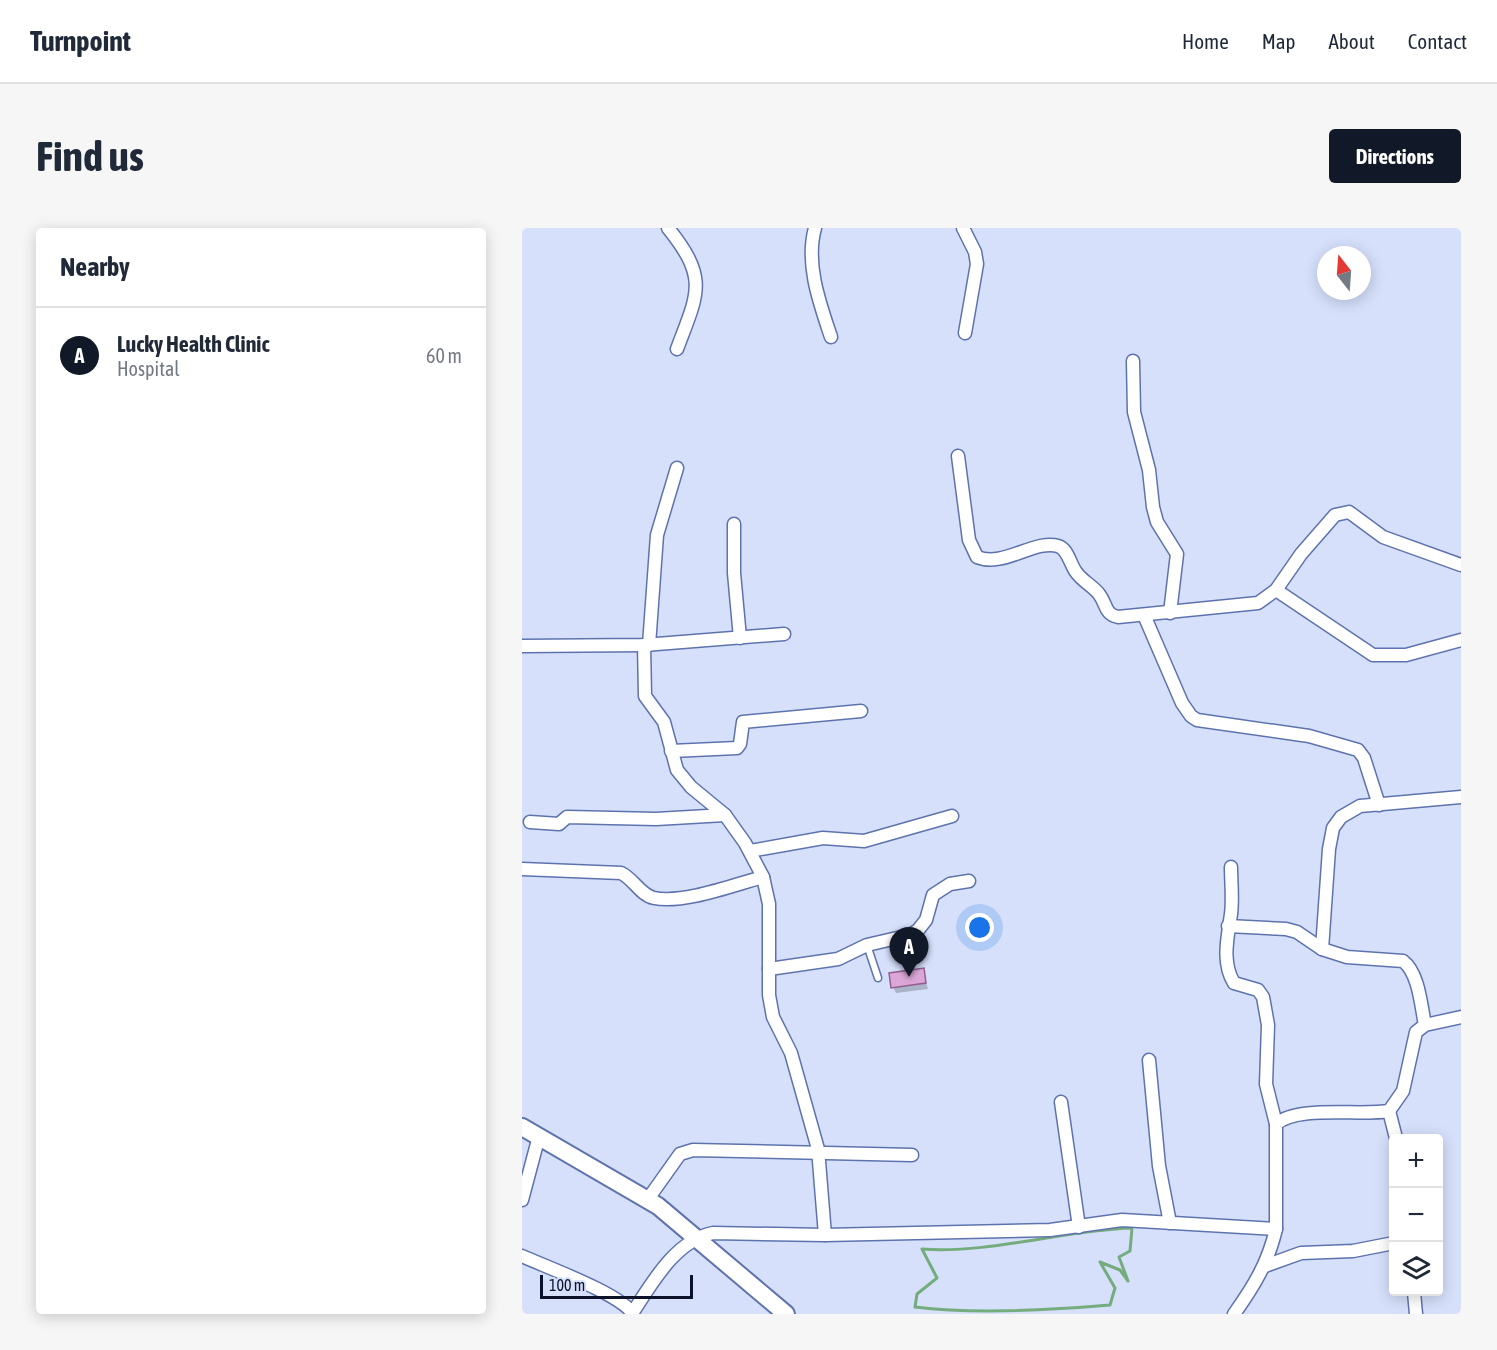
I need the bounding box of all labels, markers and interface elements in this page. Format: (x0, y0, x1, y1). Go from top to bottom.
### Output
text: Turnpoint (30, 25, 131, 57)
text: Home (1182, 29, 1229, 53)
text: Map (1262, 29, 1296, 53)
text: About (1329, 29, 1375, 53)
text: Contact (1408, 29, 1467, 53)
button: Directions (1329, 129, 1461, 183)
text: Find us (36, 132, 144, 180)
north arrow (1317, 246, 1371, 300)
text: Nearby (60, 252, 130, 282)
text: Lucky Health Clinic (117, 331, 270, 357)
text: A (75, 344, 84, 367)
text: 60 m (426, 344, 462, 367)
text: Hospital (117, 357, 180, 380)
your location (965, 913, 994, 942)
pin: A (890, 928, 928, 977)
map controls (1389, 1134, 1443, 1296)
button: + (1389, 1134, 1443, 1188)
button: − (1389, 1188, 1443, 1242)
button: layers (1389, 1242, 1443, 1296)
scale bar (540, 1272, 693, 1300)
text: 100 m (549, 1276, 585, 1294)

